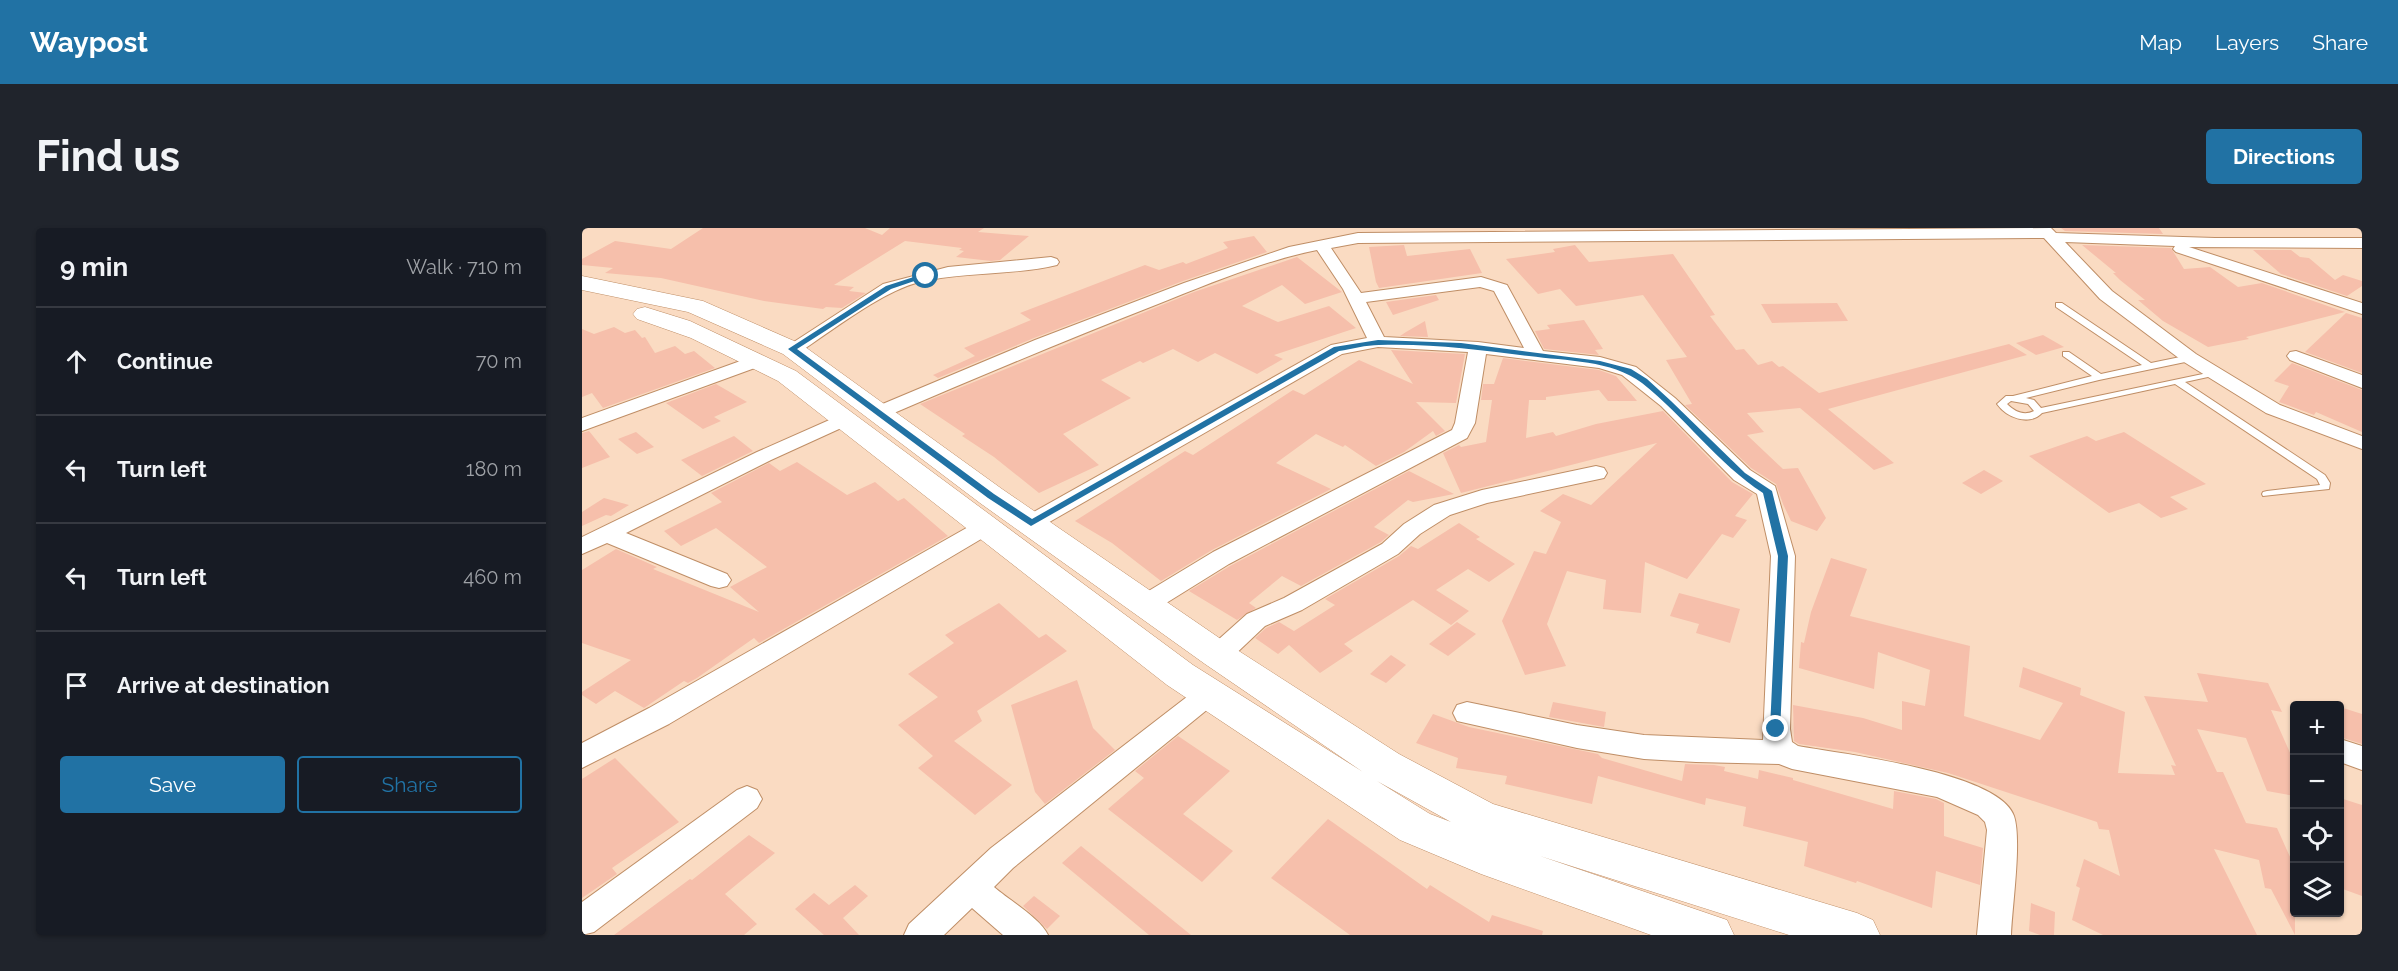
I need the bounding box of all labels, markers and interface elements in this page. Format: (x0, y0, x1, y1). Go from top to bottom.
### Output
text: Waypost (30, 26, 148, 59)
text: Map (2139, 30, 2182, 55)
text: Layers (2215, 30, 2279, 55)
text: Share (2312, 30, 2368, 55)
button: Directions (2206, 129, 2362, 184)
text: Find us (36, 132, 180, 181)
text: 9 min (60, 252, 128, 282)
text: Walk · 710 m (406, 255, 522, 279)
route start (912, 262, 938, 288)
icon: ahead (60, 345, 93, 378)
text: Continue (117, 348, 213, 374)
text: 70 m (476, 349, 522, 373)
icon: left (60, 453, 93, 486)
text: Turn left (117, 456, 207, 482)
text: 180 m (466, 457, 522, 481)
icon: left (60, 561, 93, 594)
text: Turn left (117, 564, 207, 590)
text: 460 m (463, 565, 522, 589)
icon: arrive (60, 669, 93, 702)
text: Arrive at destination (117, 672, 330, 698)
map controls (2290, 701, 2344, 917)
button: + (2290, 701, 2344, 755)
route end (1762, 715, 1788, 741)
button: − (2290, 755, 2344, 809)
button: Save (60, 756, 285, 813)
button: Share (297, 756, 522, 813)
button: locate (2290, 809, 2344, 863)
button: layers (2290, 863, 2344, 917)

